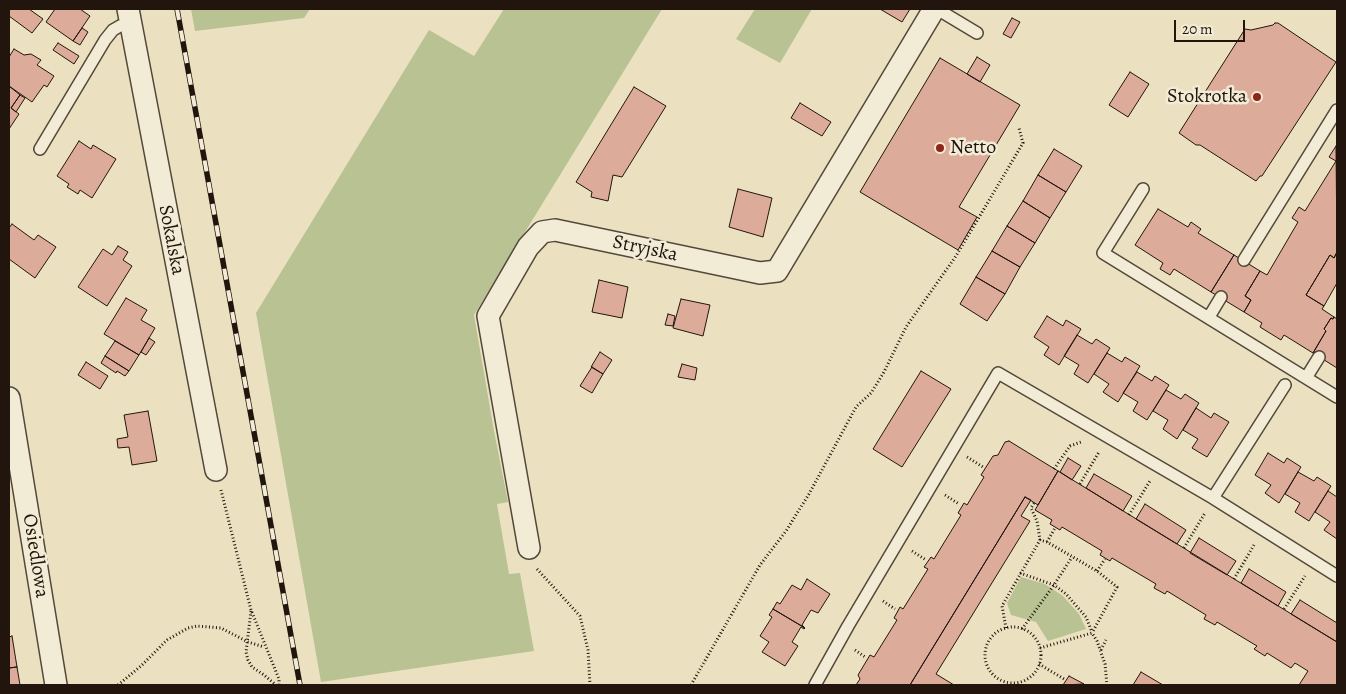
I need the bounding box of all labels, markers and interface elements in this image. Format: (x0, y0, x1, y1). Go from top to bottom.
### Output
scale bar (1176, 10, 1247, 42)
text: 20 m (1182, 19, 1213, 39)
place label: Stokrotka (1167, 85, 1247, 109)
marker: Stokrotka (1251, 91, 1263, 103)
place label: Netto (950, 136, 996, 160)
marker: Netto (934, 142, 946, 154)
street label: Sokalska (152, 203, 190, 277)
street label: Stryjska (610, 230, 680, 268)
street label: Osiedlowa (17, 512, 53, 600)

